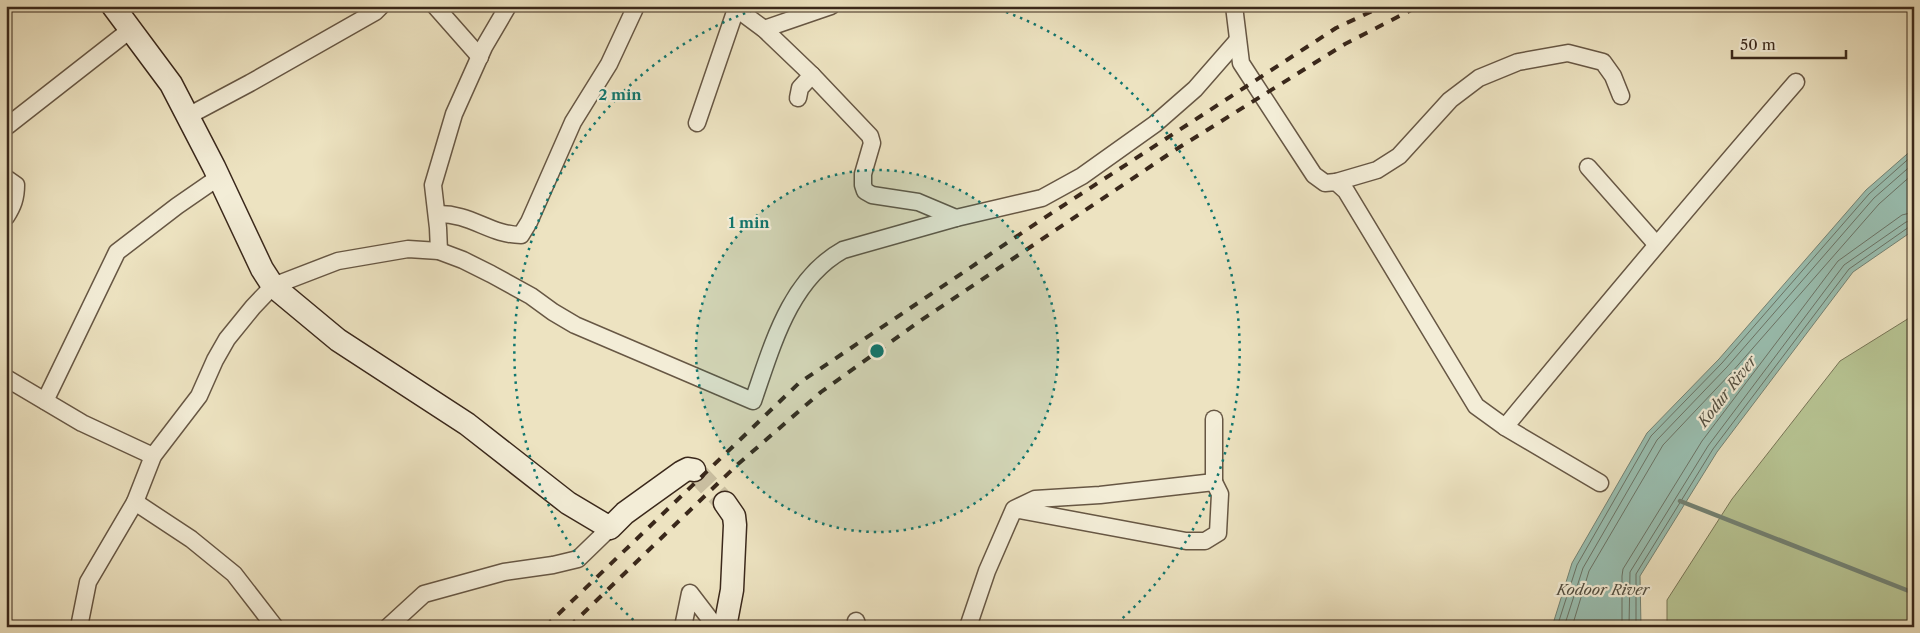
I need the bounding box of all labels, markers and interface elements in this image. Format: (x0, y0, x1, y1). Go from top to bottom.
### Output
scale bar (1732, 28, 1846, 60)
text: 50 m (1740, 35, 1776, 54)
text: 2 min (598, 85, 642, 104)
text: 1 min (728, 213, 770, 232)
centre of rings (868, 342, 886, 360)
water label: Kodur River (1693, 351, 1761, 431)
water label: Kodoor River (1556, 580, 1650, 599)

